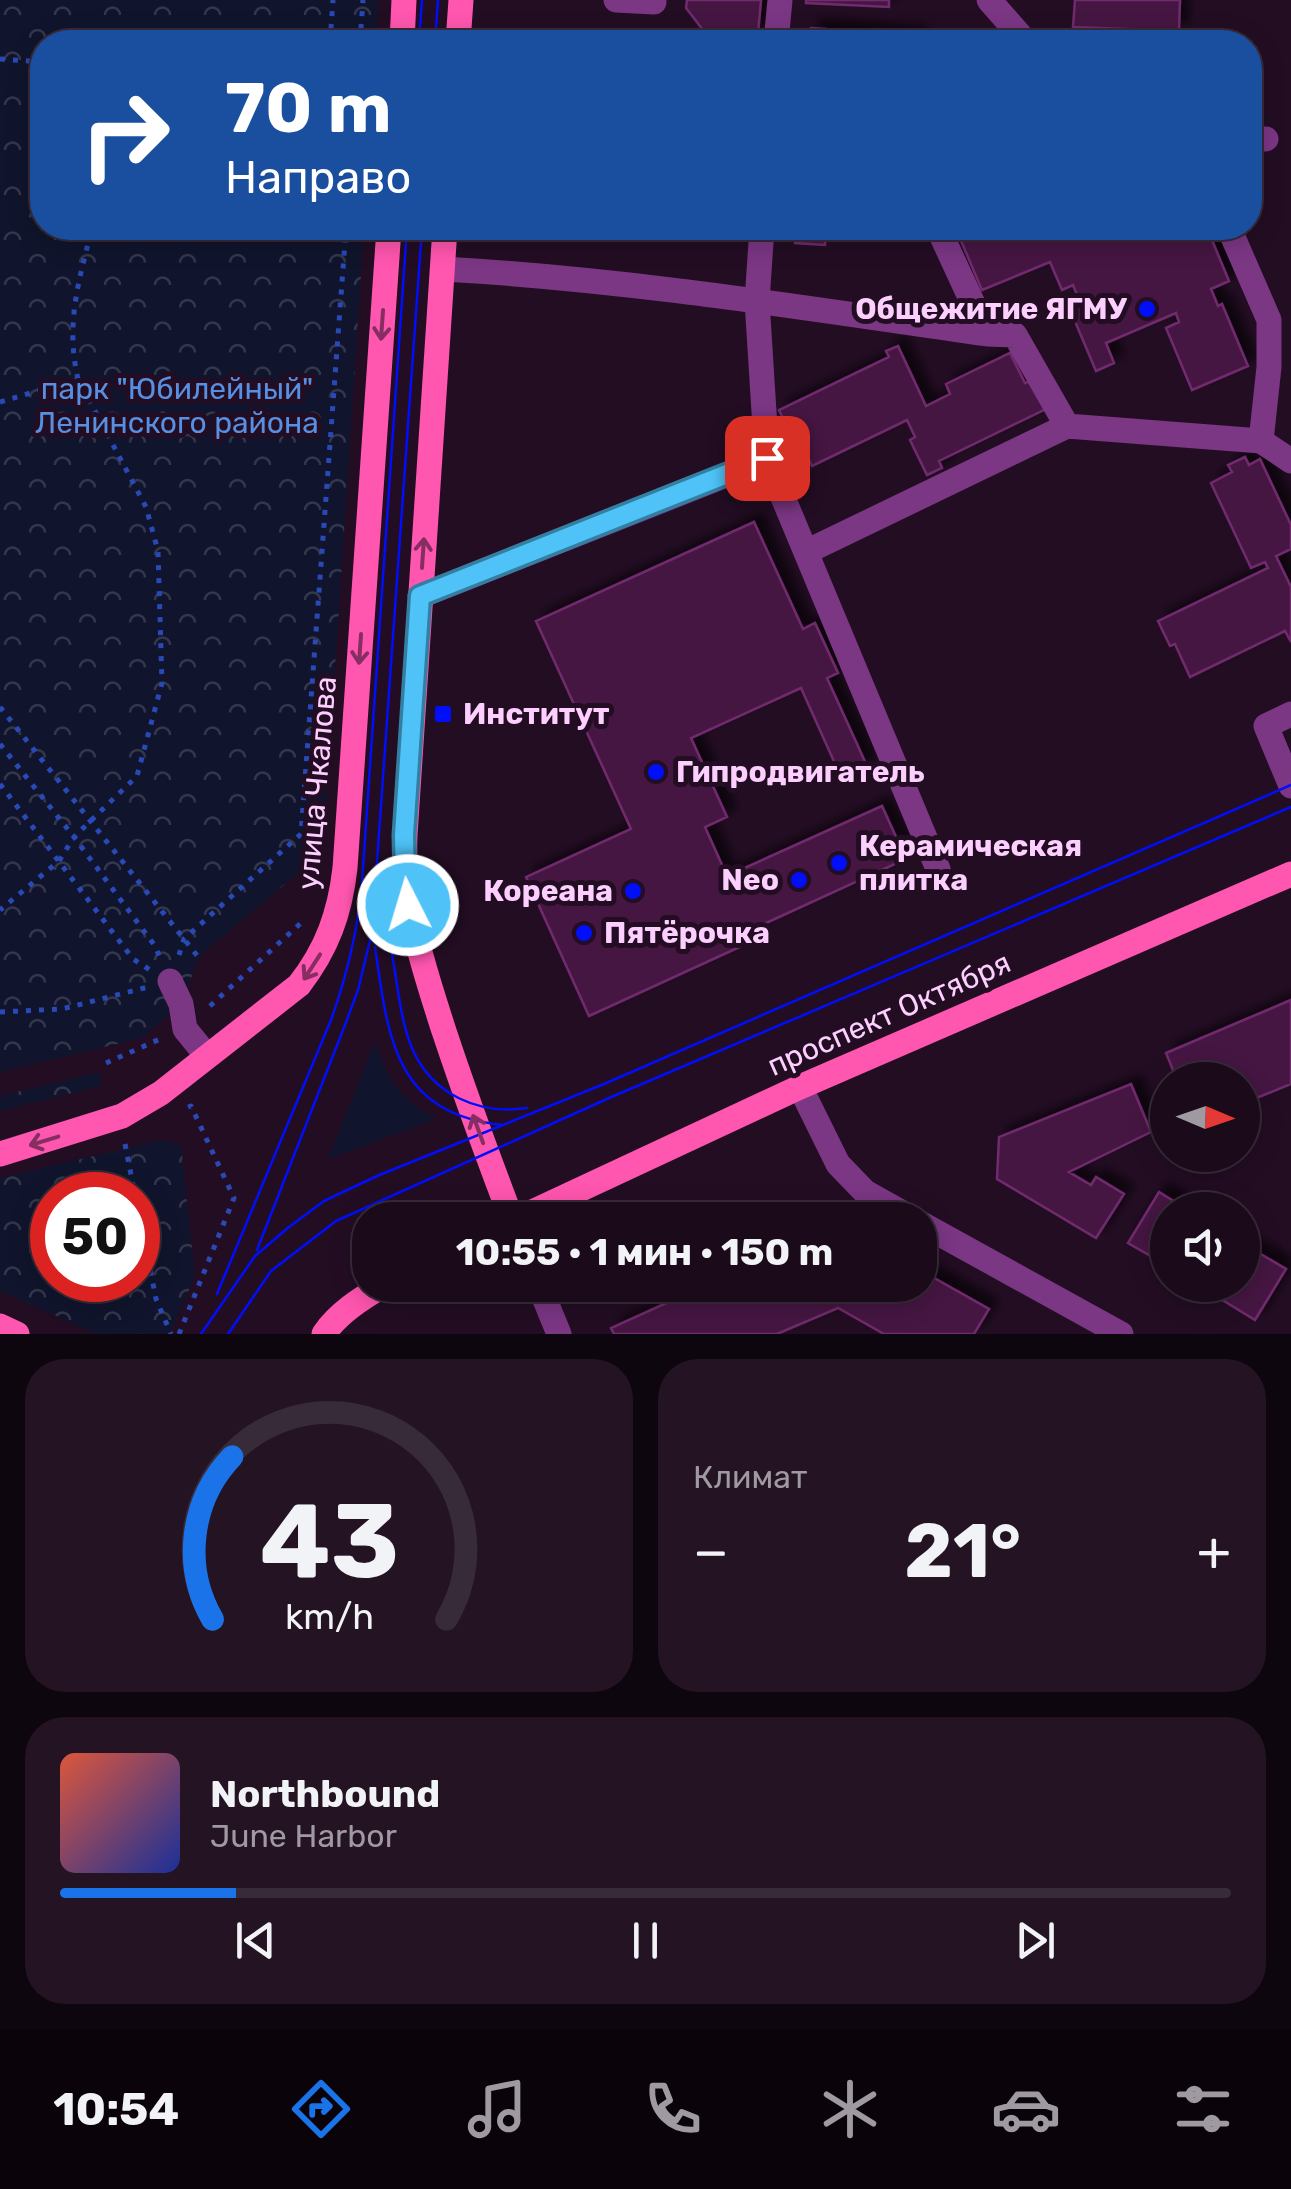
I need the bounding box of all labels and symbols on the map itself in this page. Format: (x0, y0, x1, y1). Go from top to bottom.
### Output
place label: Общежитие ЯГМУ (855, 291, 1128, 327)
marker: Общежитие ЯГМУ (1136, 298, 1158, 320)
one-way arrow (372, 308, 391, 340)
park label: парк "Юбилейный" Ленинского района (35, 371, 319, 441)
pin (725, 416, 810, 501)
one-way arrow (414, 538, 433, 570)
one-way arrow (350, 632, 369, 665)
street label: улица Чкалова (290, 675, 344, 891)
place label: Институт (463, 696, 610, 732)
marker: Институт (432, 703, 454, 725)
place label: Гипродвигатель (676, 754, 925, 790)
marker: Гипродвигатель (645, 761, 667, 783)
place label: Керамическая плитка (859, 828, 1082, 898)
marker: Керамическая плитка (828, 852, 850, 874)
position arrow (356, 853, 460, 957)
place label: Neo (721, 862, 779, 898)
marker: Neo (788, 869, 810, 891)
place label: Кореана (483, 873, 613, 909)
marker: Кореана (622, 880, 644, 902)
place label: Пятёрочка (604, 915, 770, 951)
marker: Пятёрочка (573, 922, 595, 944)
street label: проспект Октября (762, 944, 1016, 1084)
one-way arrow (302, 952, 323, 980)
north arrow (1150, 1062, 1260, 1172)
one-way arrow (468, 1114, 486, 1145)
one-way arrow (29, 1133, 60, 1151)
speed limit sign: 50 (30, 1172, 160, 1302)

